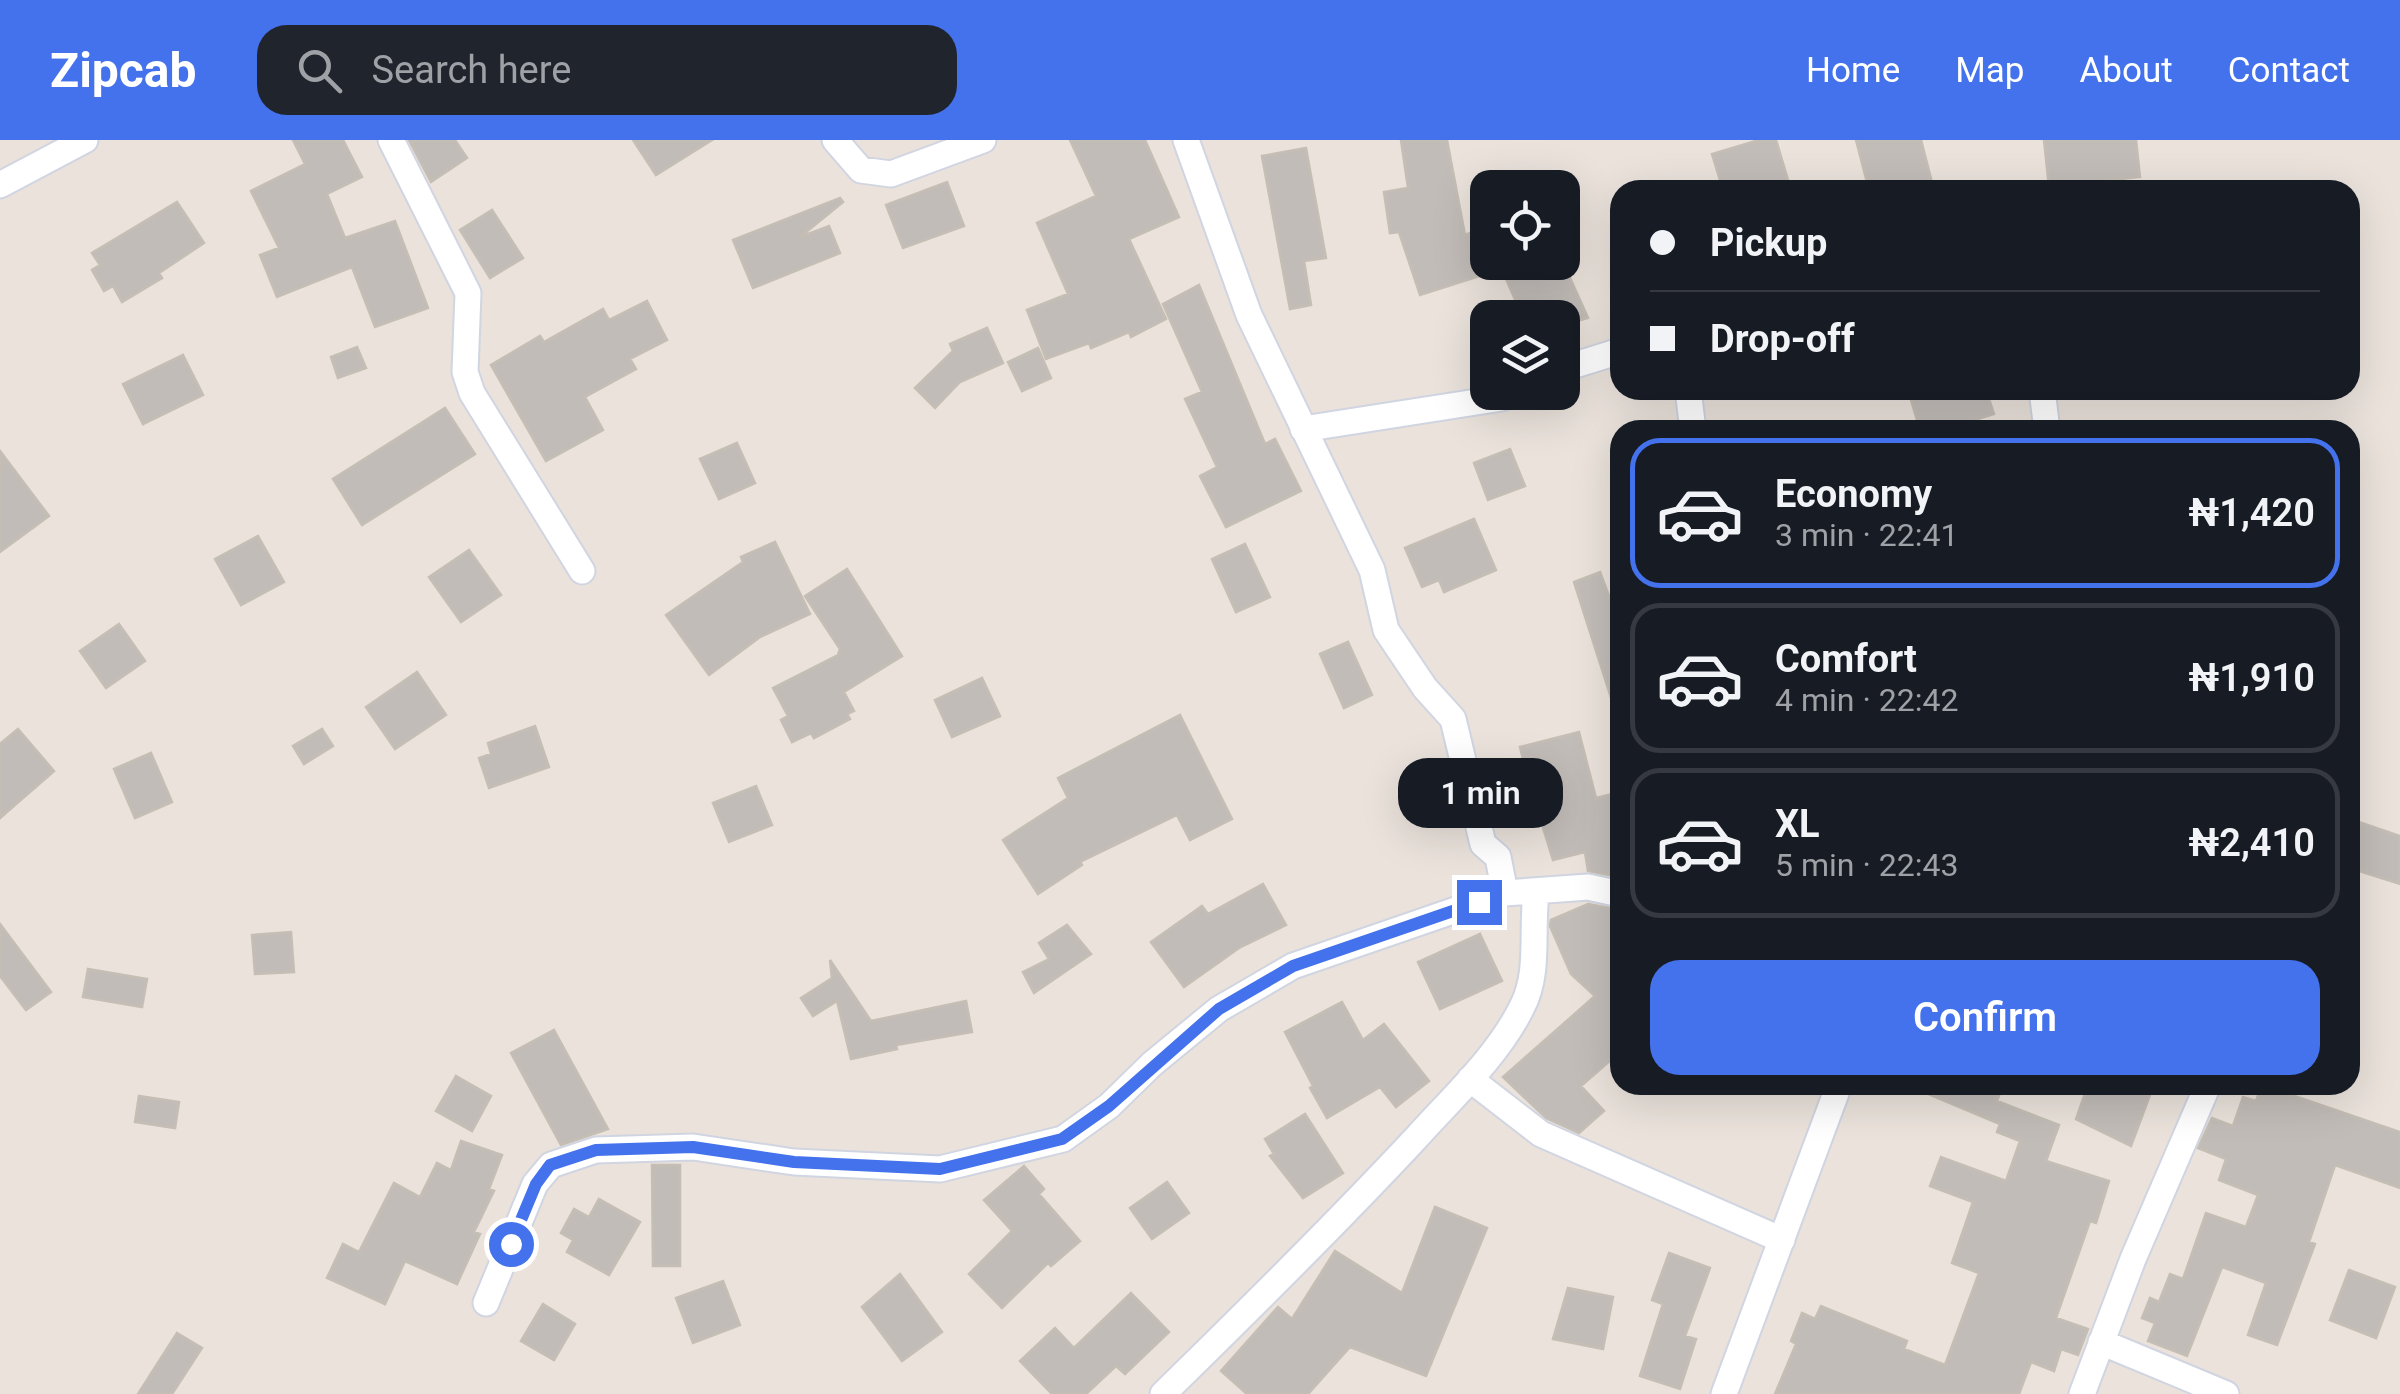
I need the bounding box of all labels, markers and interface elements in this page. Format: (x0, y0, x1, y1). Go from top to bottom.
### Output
search box (257, 25, 957, 115)
text: Zipcab (50, 42, 197, 99)
icon: search (292, 43, 347, 98)
text: Search here (372, 48, 571, 92)
text: Home (1806, 50, 1900, 91)
text: Map (1955, 50, 2024, 91)
text: About (2079, 50, 2173, 91)
text: Contact (2228, 50, 2350, 91)
map controls (1470, 170, 1580, 410)
button: locate (1470, 170, 1580, 280)
text: Pickup (1710, 221, 1827, 265)
button: layers (1470, 300, 1580, 410)
text: Drop-off (1710, 317, 1855, 361)
icon: car (1655, 468, 1745, 558)
text: Economy (1775, 472, 1932, 516)
text: ₦1,420 (2189, 491, 2315, 535)
text: 3 min · 22:41 (1775, 516, 1958, 554)
icon: car (1655, 633, 1745, 723)
text: Comfort (1775, 637, 1917, 681)
text: ₦1,910 (2189, 656, 2315, 700)
text: 4 min · 22:42 (1775, 681, 1958, 719)
callout: 1 min (1396, 757, 1562, 827)
text: 1 min (1440, 774, 1521, 812)
icon: car (1655, 798, 1745, 888)
text: XL (1775, 802, 1820, 846)
text: ₦2,410 (2189, 821, 2315, 865)
text: 5 min · 22:43 (1775, 846, 1958, 884)
route end (1457, 880, 1502, 925)
button: Confirm (1650, 960, 2320, 1075)
route start (489, 1222, 534, 1267)

